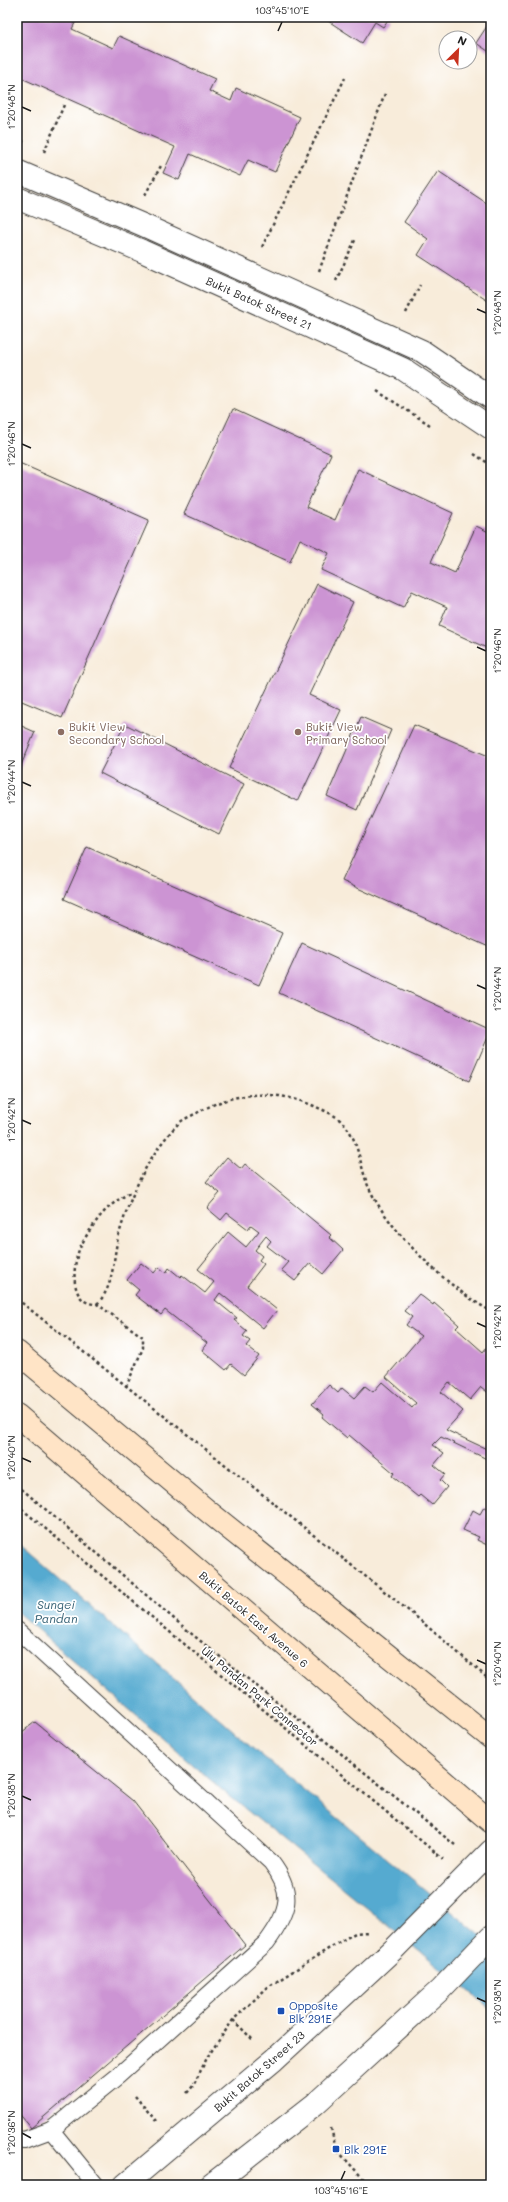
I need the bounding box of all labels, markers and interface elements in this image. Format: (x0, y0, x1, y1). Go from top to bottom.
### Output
text: 103°45'10"E (255, 3, 309, 17)
north arrow (438, 30, 478, 70)
text: N (455, 32, 469, 49)
text: 1°20'48"N (4, 84, 18, 130)
street label: Bukit Batok Street 21 (204, 273, 314, 333)
text: 1°20'48"N (490, 290, 504, 336)
text: 1°20'46"N (4, 421, 18, 467)
text: 1°20'46"N (490, 628, 504, 674)
place label: Bukit View Secondary School (69, 719, 164, 747)
place label: Bukit View Primary School (306, 719, 387, 747)
marker: Bukit View Secondary School (56, 727, 66, 737)
marker: Bukit View Primary School (293, 727, 303, 737)
text: 1°20'44"N (4, 760, 18, 804)
text: 1°20'44"N (490, 967, 504, 1011)
text: 1°20'42"N (4, 1098, 18, 1142)
text: 1°20'42"N (490, 1305, 504, 1349)
text: 1°20'40"N (4, 1435, 18, 1481)
street label: Bukit Batok East Avenue 6 (196, 1567, 312, 1671)
water label: Sungei Pandan (34, 1596, 78, 1626)
text: 1°20'40"N (490, 1641, 504, 1687)
street label: Ulu Pandan Park Connector (199, 1643, 321, 1749)
text: 1°20'38"N (4, 1773, 18, 1819)
text: 1°20'38"N (490, 1979, 504, 2025)
place label: Opposite Blk 291E (289, 1998, 338, 2026)
marker: Opposite Blk 291E (276, 2006, 286, 2016)
street label: Bukit Batok Street 23 (210, 2027, 308, 2115)
text: 1°20'36"N (4, 2110, 18, 2156)
place label: Blk 291E (344, 2142, 387, 2157)
marker: Blk 291E (331, 2144, 341, 2154)
text: 103°45'16"E (314, 2183, 368, 2197)

